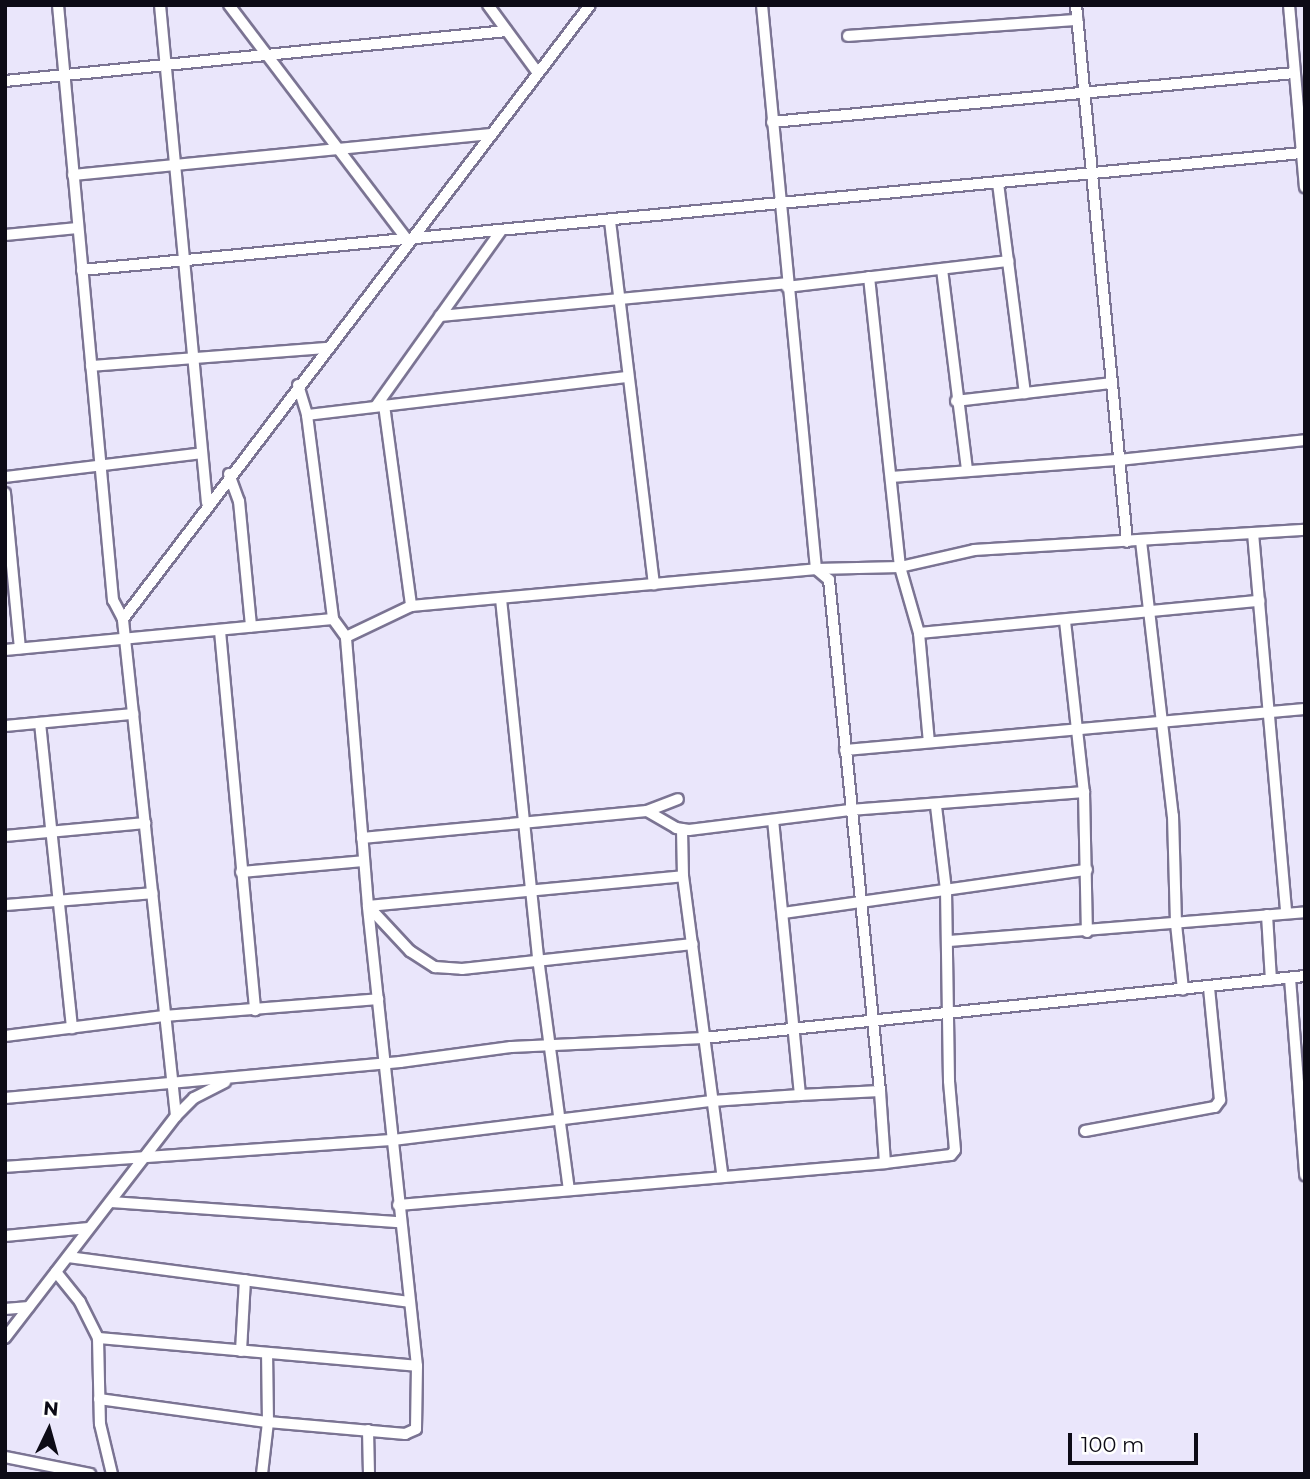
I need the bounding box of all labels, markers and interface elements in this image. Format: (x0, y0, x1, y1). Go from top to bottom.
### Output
north arrow (14, 1395, 84, 1465)
text: N (42, 1396, 60, 1421)
scale bar (1072, 1420, 1202, 1464)
text: 100 m (1081, 1432, 1144, 1457)

